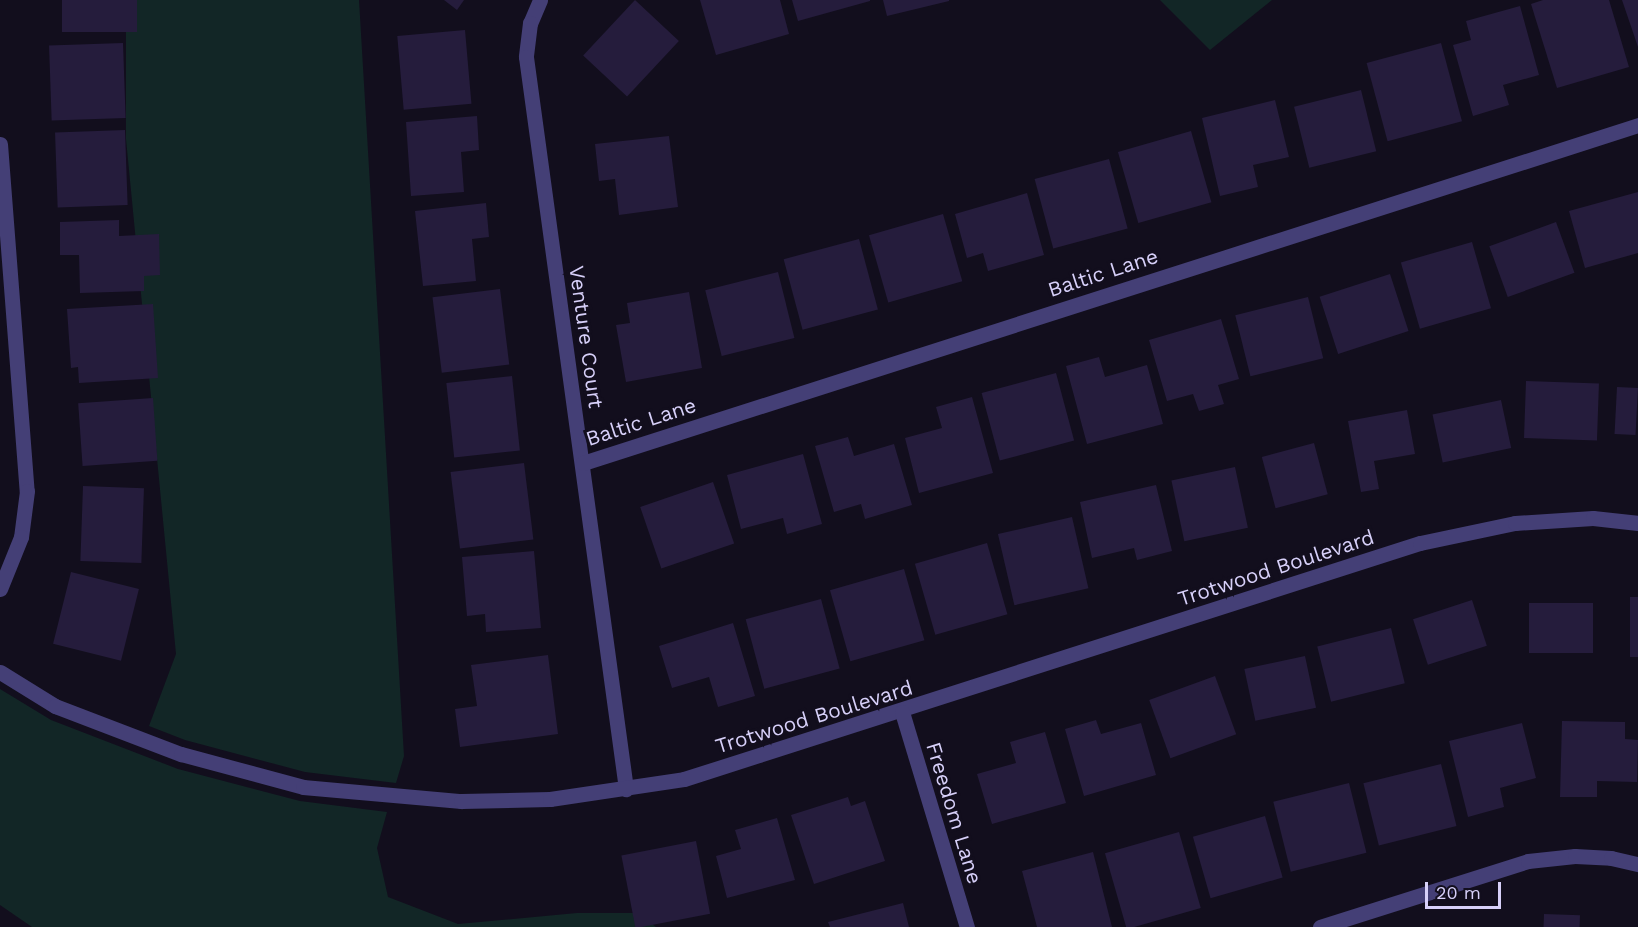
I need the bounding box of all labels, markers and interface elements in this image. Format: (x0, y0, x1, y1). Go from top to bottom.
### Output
street label: Baltic Lane (1045, 243, 1161, 303)
street label: Venture Court (564, 264, 608, 410)
street label: Baltic Lane (583, 392, 699, 452)
street label: Trotwood Boulevard (1175, 524, 1377, 612)
street label: Trotwood Boulevard (712, 675, 916, 759)
street label: Freedom Lane (920, 739, 988, 887)
scale bar (1428, 870, 1504, 908)
text: 20 m (1436, 882, 1481, 903)

